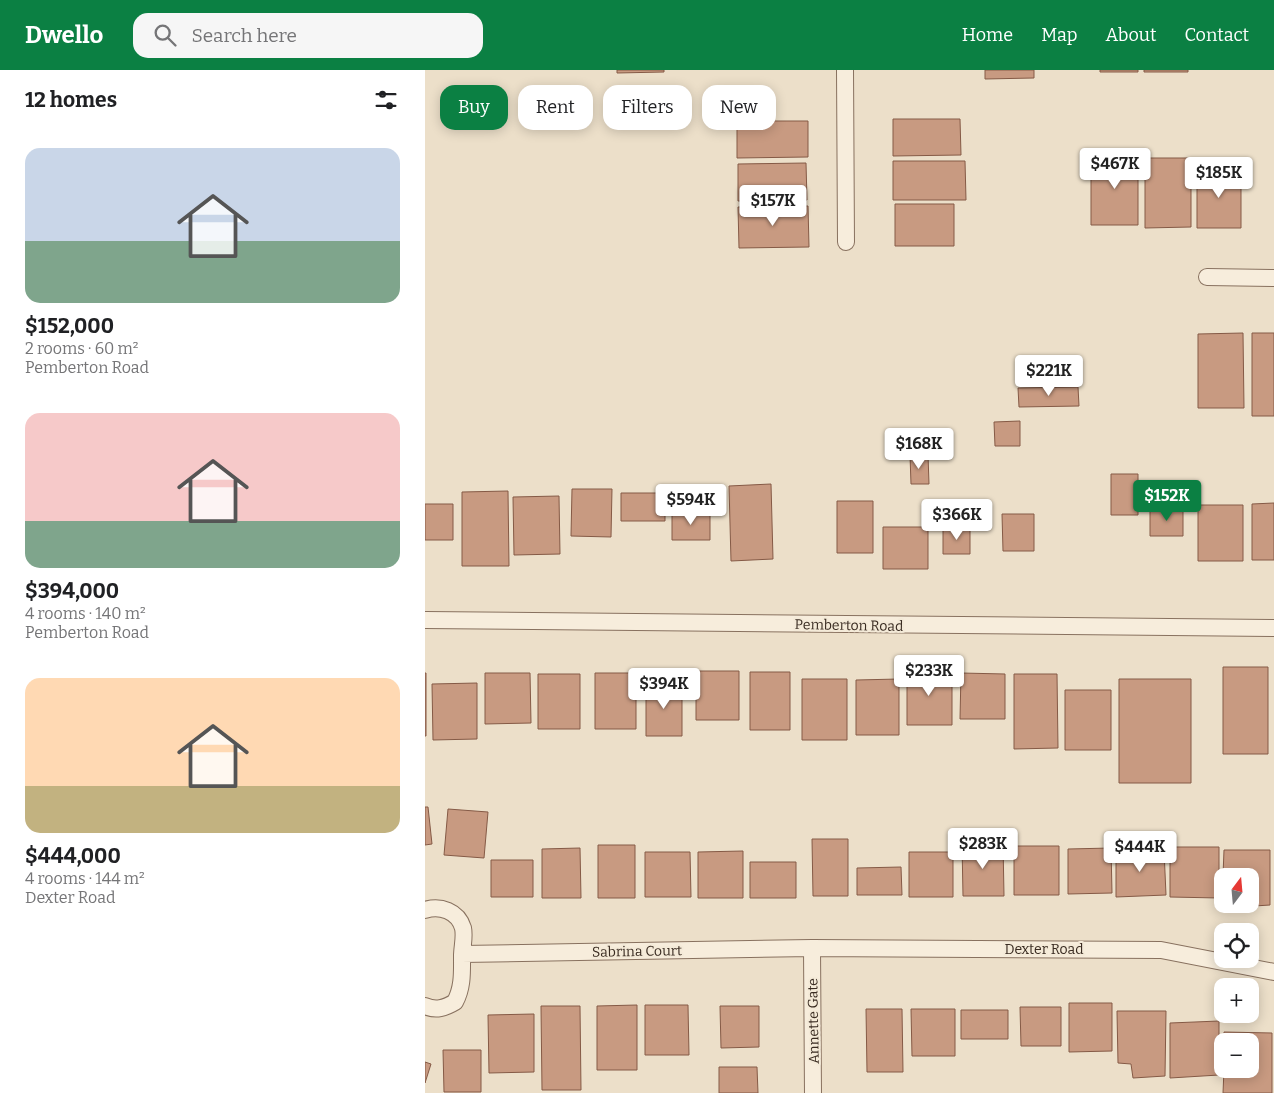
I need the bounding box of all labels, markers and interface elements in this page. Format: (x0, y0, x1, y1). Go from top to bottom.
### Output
search box (133, 13, 483, 58)
text: Dwello (25, 21, 103, 49)
icon: search (151, 21, 179, 49)
text: Search here (191, 24, 297, 47)
text: Home (962, 24, 1013, 46)
text: Map (1041, 24, 1077, 46)
text: About (1105, 24, 1156, 46)
text: Contact (1184, 24, 1249, 46)
chip: Buy (440, 85, 508, 130)
chip: Rent (518, 85, 593, 130)
chip: Filters (603, 85, 692, 130)
chip: New (702, 85, 776, 130)
icon: filters (372, 86, 400, 114)
text: 12 homes (25, 87, 117, 113)
pin: $467K (1080, 148, 1150, 190)
text: $467K (1091, 154, 1139, 173)
pin: $185K (1184, 156, 1254, 199)
text: $185K (1196, 163, 1242, 182)
icon: home (168, 181, 258, 271)
pin: $157K (738, 184, 808, 227)
text: $157K (750, 191, 796, 210)
text: $152,000 (25, 313, 114, 339)
text: 2 rooms · 60 m² (25, 339, 138, 358)
pin: $221K (1014, 354, 1084, 397)
text: Pemberton Road (25, 358, 149, 377)
text: $221K (1026, 361, 1072, 380)
pin: $168K (884, 428, 954, 470)
text: $168K (896, 434, 942, 453)
icon: home (168, 446, 258, 536)
pin: $152K (1132, 480, 1202, 522)
pin: $594K (656, 484, 726, 526)
text: $152K (1144, 486, 1190, 505)
text: $594K (667, 490, 716, 509)
pin: $366K (922, 498, 992, 541)
text: $366K (932, 505, 982, 524)
text: $394,000 (25, 578, 119, 604)
text: 4 rooms · 140 m² (25, 604, 146, 623)
street label: Pemberton Road (795, 616, 903, 635)
text: Pemberton Road (25, 623, 149, 642)
pin: $233K (894, 654, 964, 697)
text: $233K (905, 661, 953, 680)
pin: $394K (629, 668, 699, 710)
text: $394K (639, 674, 689, 693)
icon: home (168, 711, 258, 801)
pin: $283K (948, 828, 1018, 870)
pin: $444K (1105, 830, 1175, 873)
text: $283K (959, 834, 1007, 853)
text: $444K (1115, 837, 1165, 856)
text: $444,000 (25, 843, 121, 869)
north arrow (1214, 868, 1259, 912)
map controls (1214, 868, 1259, 1078)
text: 4 rooms · 144 m² (25, 869, 145, 888)
text: Dexter Road (25, 888, 115, 907)
button: locate (1214, 923, 1259, 968)
street label: Dexter Road (1004, 941, 1084, 958)
street label: Sabrina Court (592, 942, 682, 961)
street label: Annette Gate (804, 978, 823, 1064)
button: + (1214, 978, 1259, 1023)
button: − (1214, 1033, 1259, 1078)

